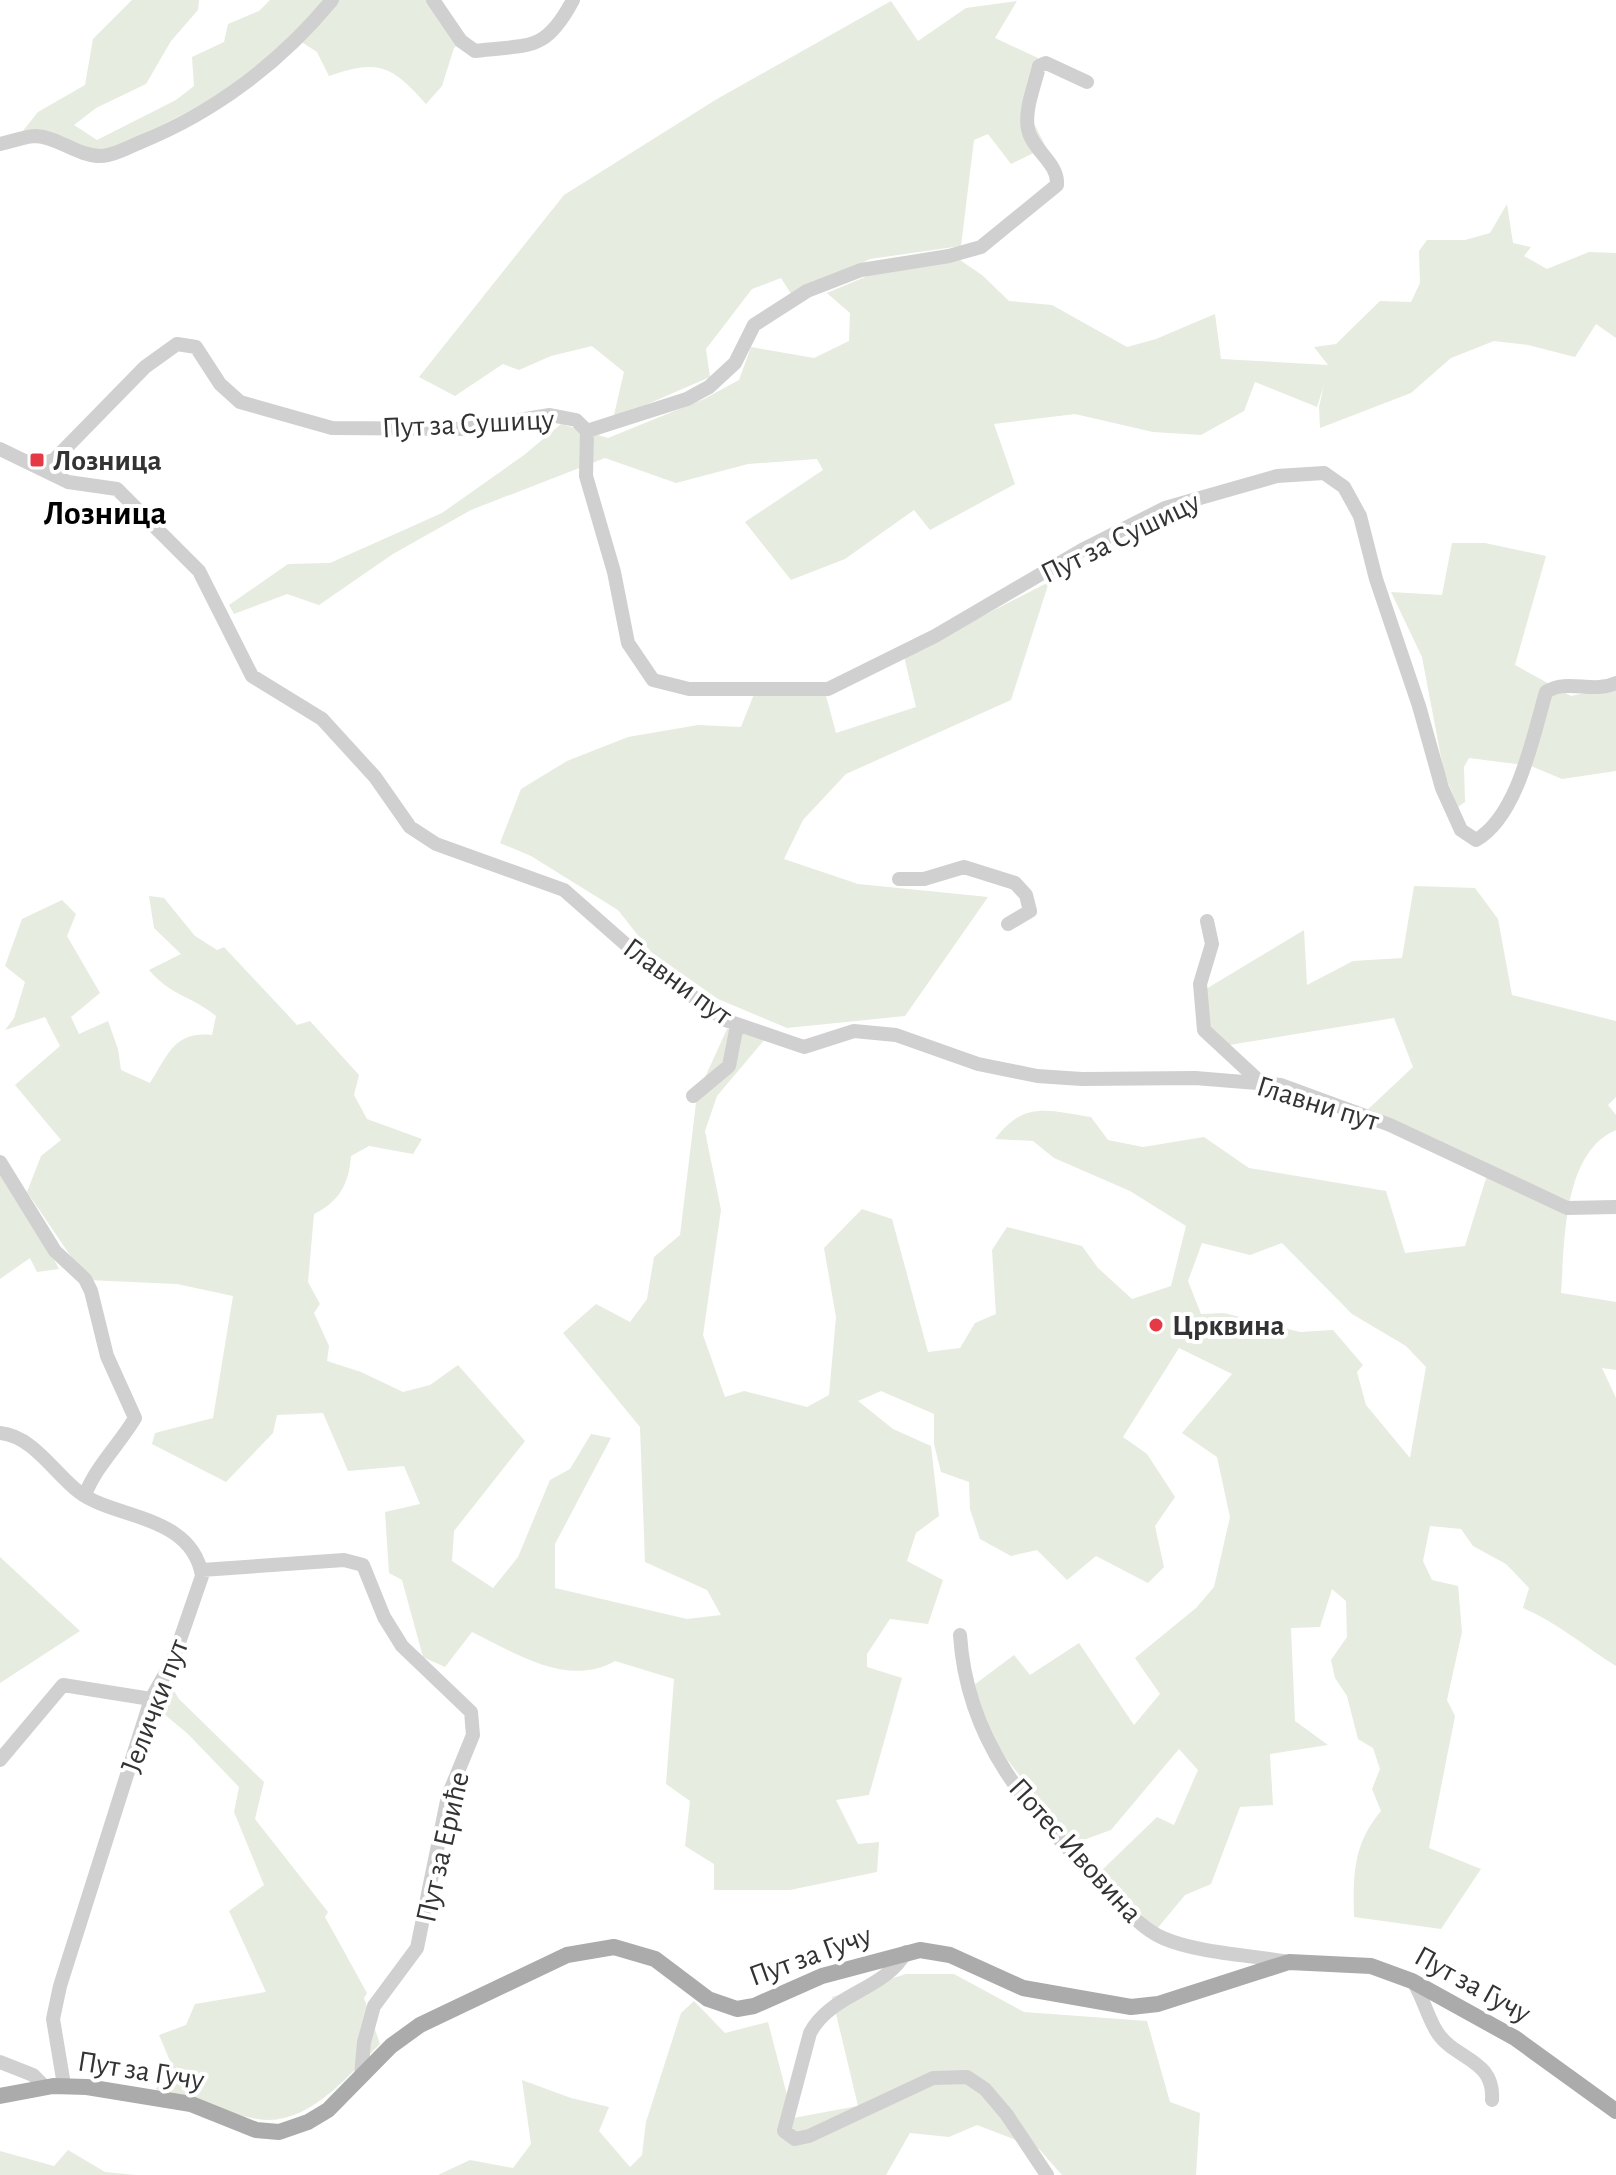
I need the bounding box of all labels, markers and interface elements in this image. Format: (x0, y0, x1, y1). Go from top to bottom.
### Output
street label: Пут за Сушицу (381, 404, 555, 443)
place label: Лозница (53, 446, 162, 476)
marker: Лозница (28, 451, 46, 469)
street label: Пут за Сушицу (1036, 486, 1205, 589)
district label: Лозница (43, 497, 167, 531)
street label: Главни пут (618, 933, 737, 1031)
street label: Главни пут (1253, 1071, 1383, 1137)
place label: Црквина (1172, 1311, 1285, 1341)
marker: Црквина (1147, 1316, 1165, 1334)
street label: Јелички пут (116, 1635, 194, 1777)
street label: Пут за Ериће (411, 1769, 475, 1926)
street label: Потес Ивовина (1003, 1773, 1148, 1929)
street label: Пут за Гучу (745, 1920, 876, 1992)
street label: Пут за Гучу (1409, 1941, 1536, 2029)
street label: Пут за Гучу (75, 2046, 206, 2096)

